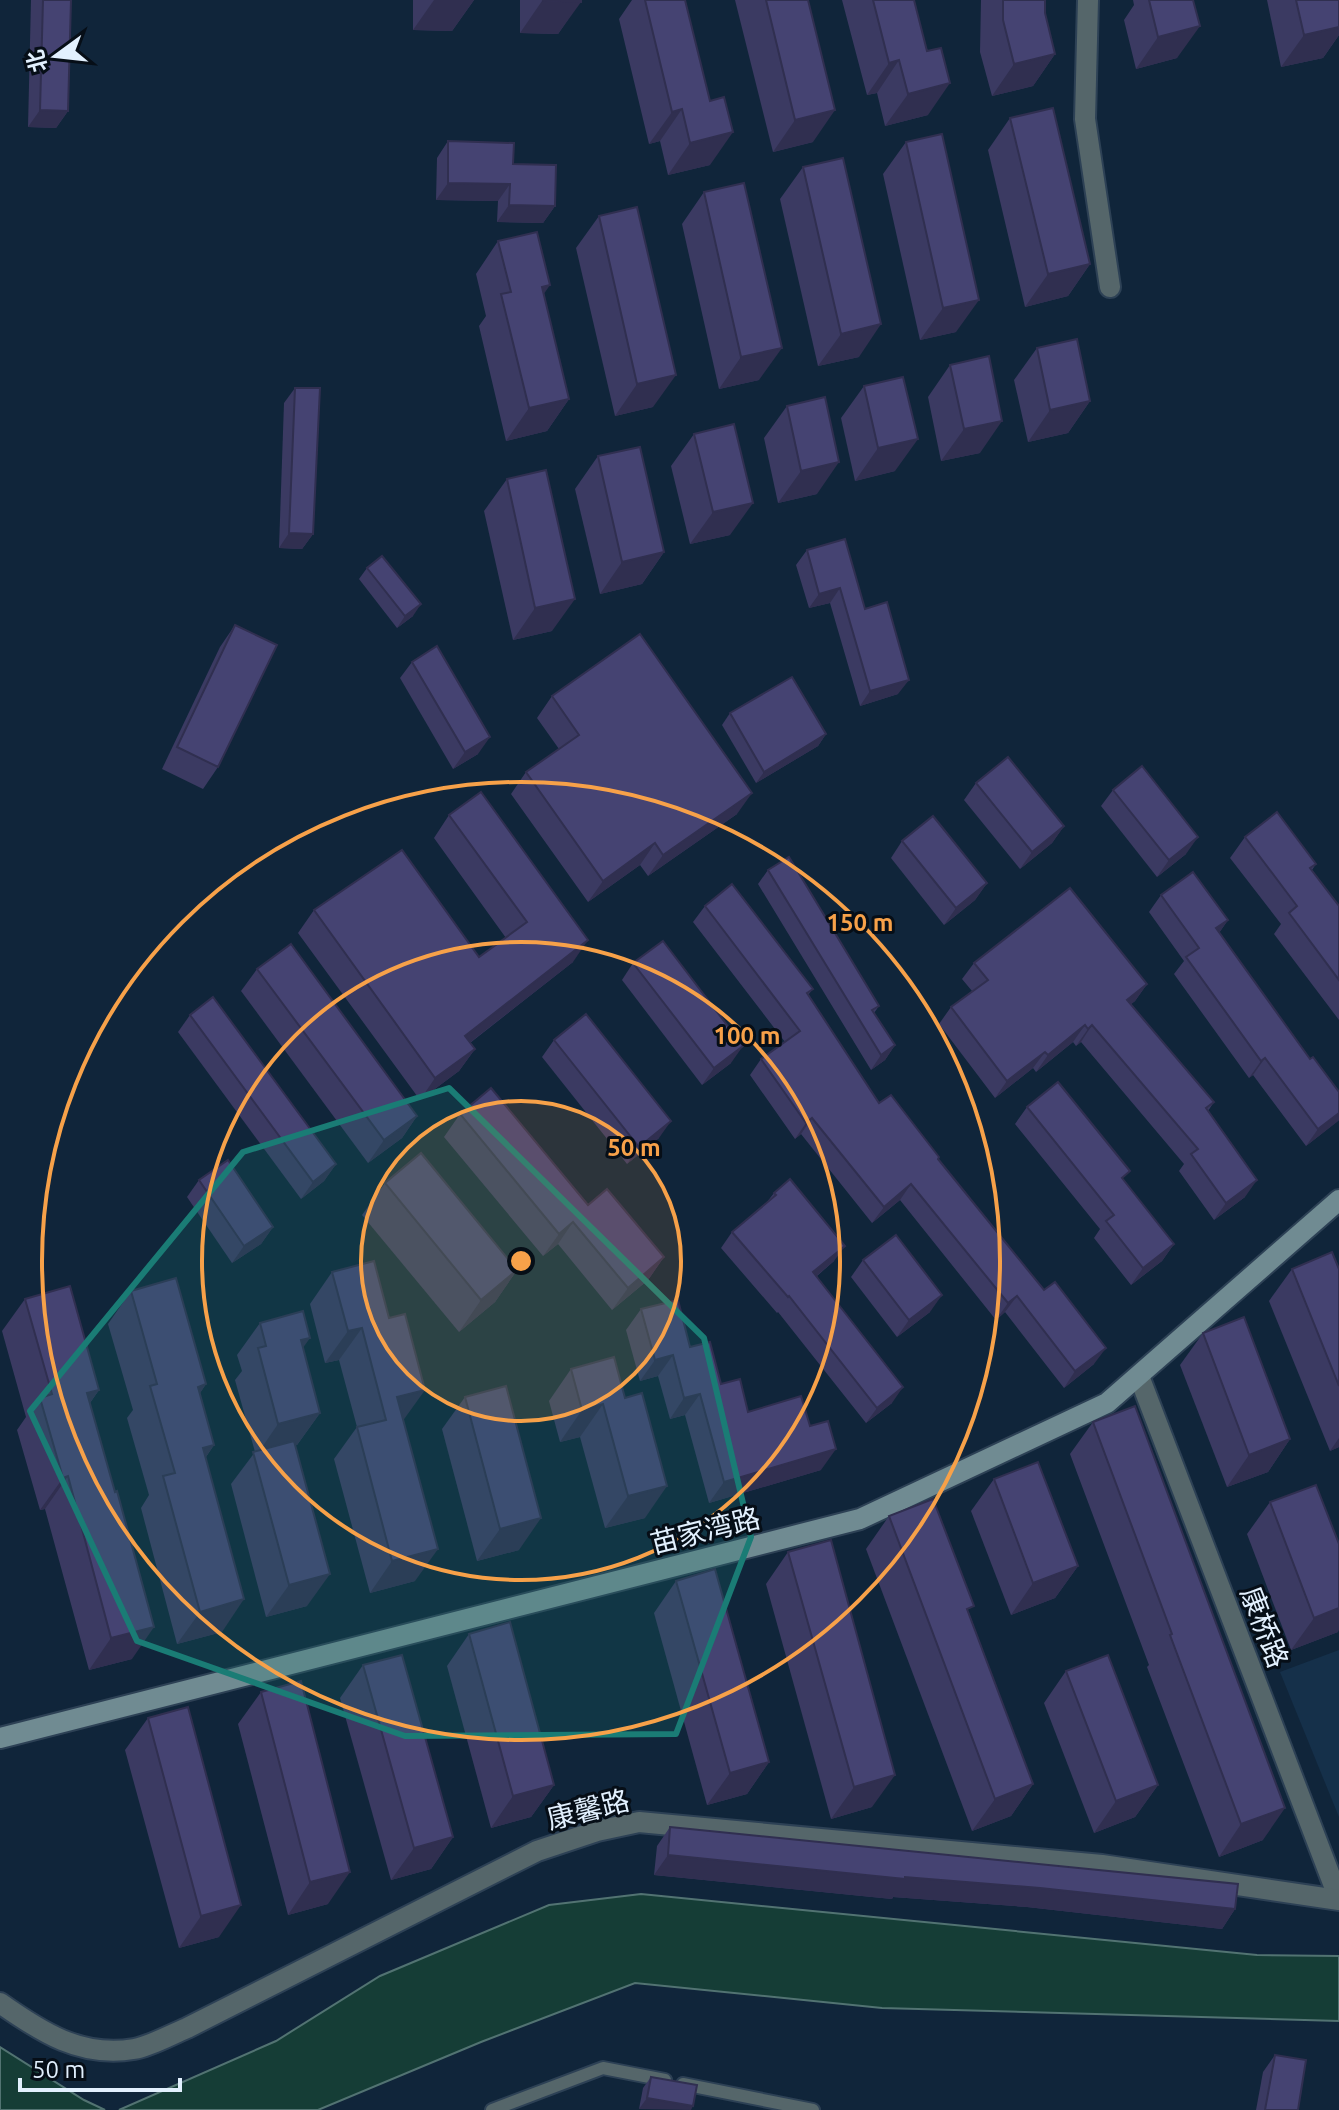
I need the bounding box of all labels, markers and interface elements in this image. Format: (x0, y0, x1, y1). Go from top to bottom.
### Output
north arrow (16, 16, 96, 96)
text: 北 (21, 47, 51, 75)
text: 150 m (827, 909, 893, 936)
text: 100 m (714, 1022, 780, 1049)
text: 50 m (607, 1134, 661, 1161)
centre of rings (507, 1247, 535, 1275)
street label: 苗家湾路 (647, 1501, 763, 1559)
street label: 康桥路 (1235, 1582, 1295, 1672)
street label: 康馨路 (543, 1784, 633, 1834)
scale bar (20, 2042, 180, 2092)
text: 50 m (32, 2056, 85, 2083)

